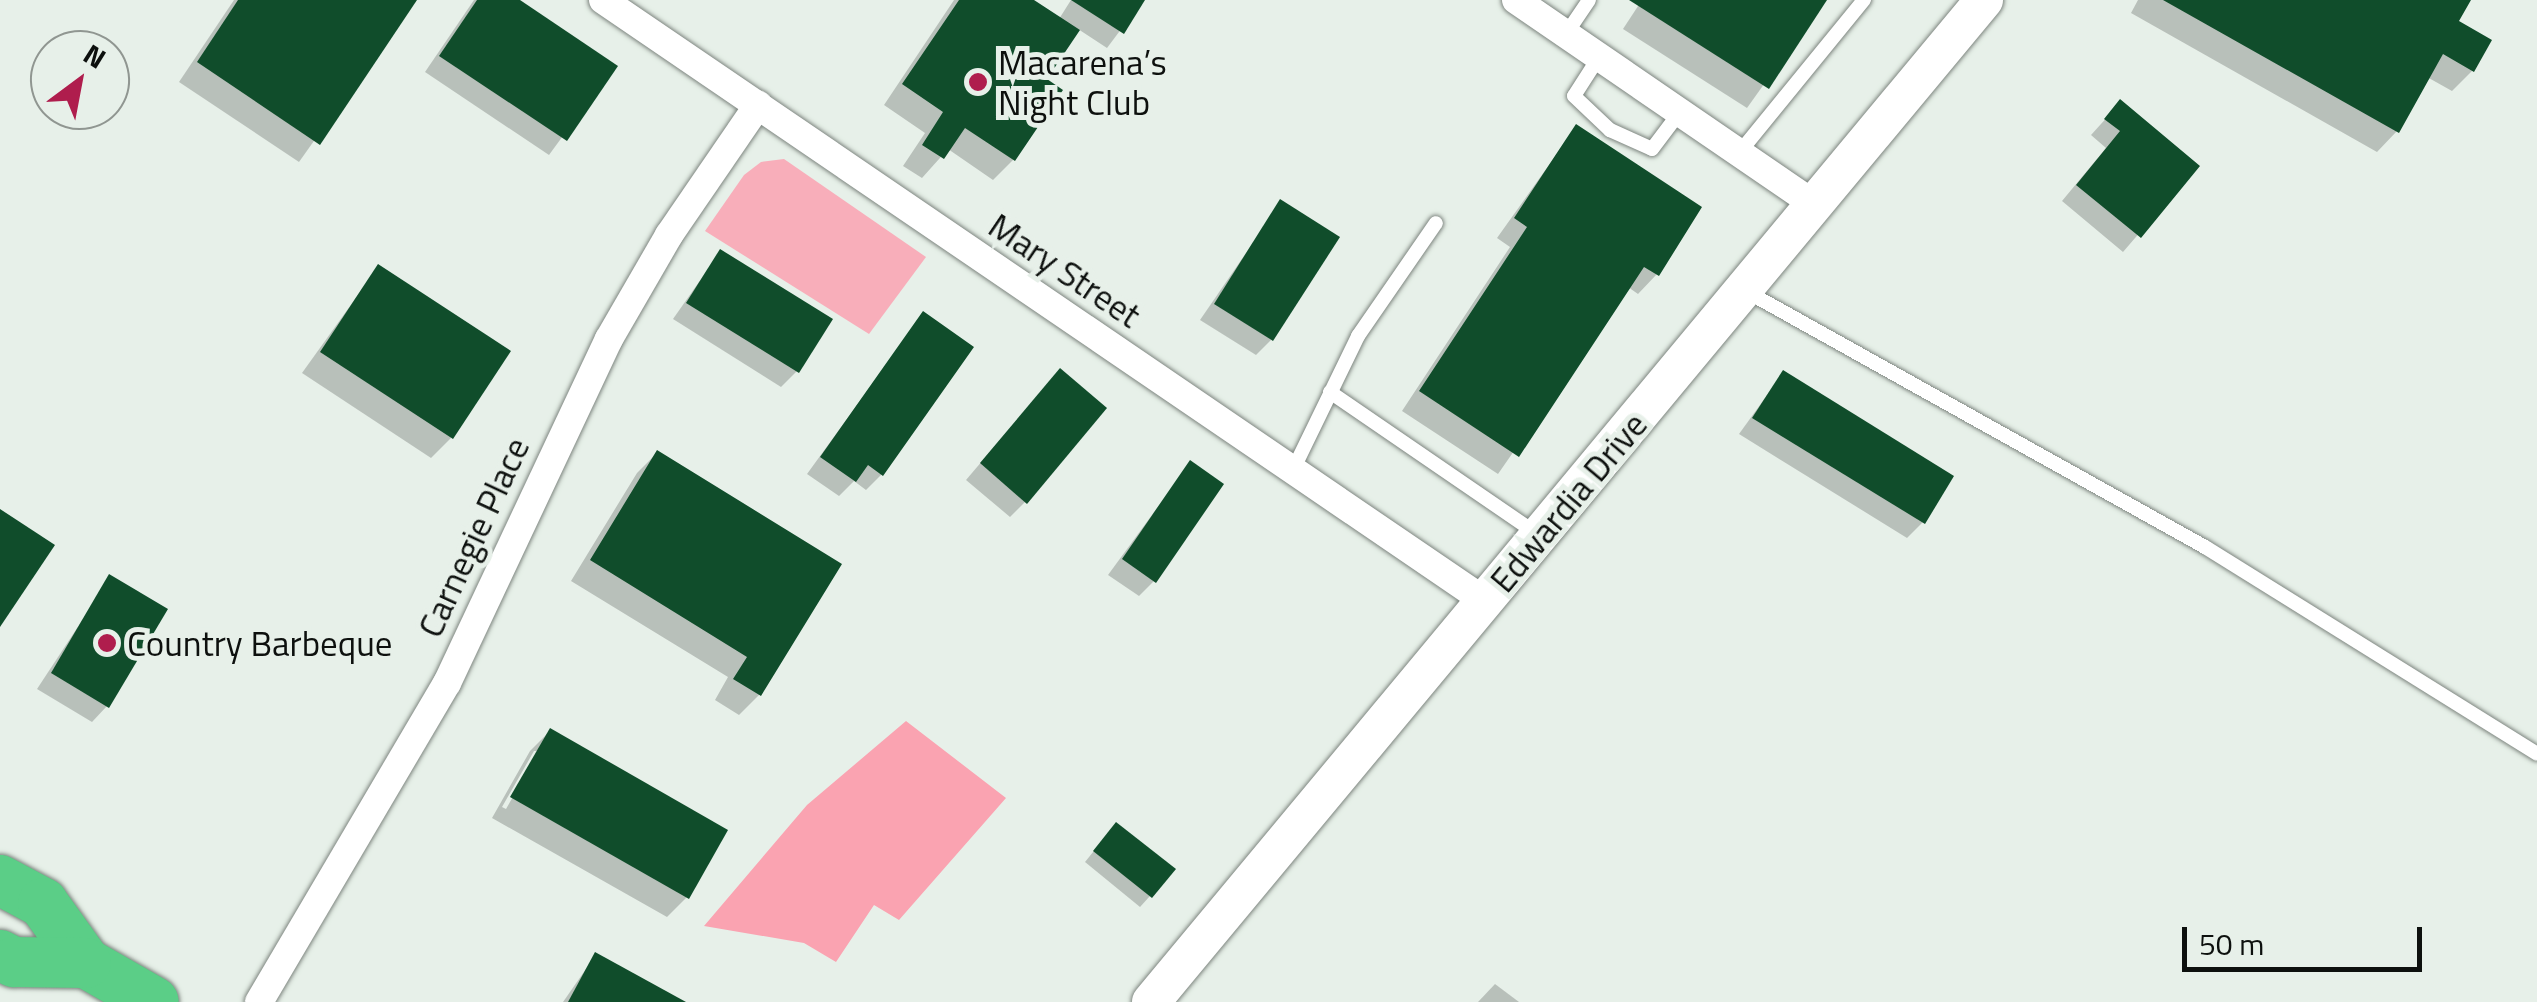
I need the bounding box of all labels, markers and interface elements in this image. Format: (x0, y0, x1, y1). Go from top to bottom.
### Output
north arrow (30, 30, 130, 130)
text: N (75, 32, 115, 79)
place label: Macarena’s Night Club (998, 41, 1167, 123)
marker: Macarena’s Night Club (967, 71, 989, 93)
street label: Mary Street (981, 204, 1149, 336)
street label: Edwardia Drive (1481, 404, 1655, 600)
street label: Carnegie Place (408, 431, 538, 643)
place label: Country Barbeque (127, 622, 392, 664)
marker: Country Barbeque (96, 632, 118, 654)
scale bar (2187, 907, 2427, 969)
text: 50 m (2199, 921, 2264, 967)

